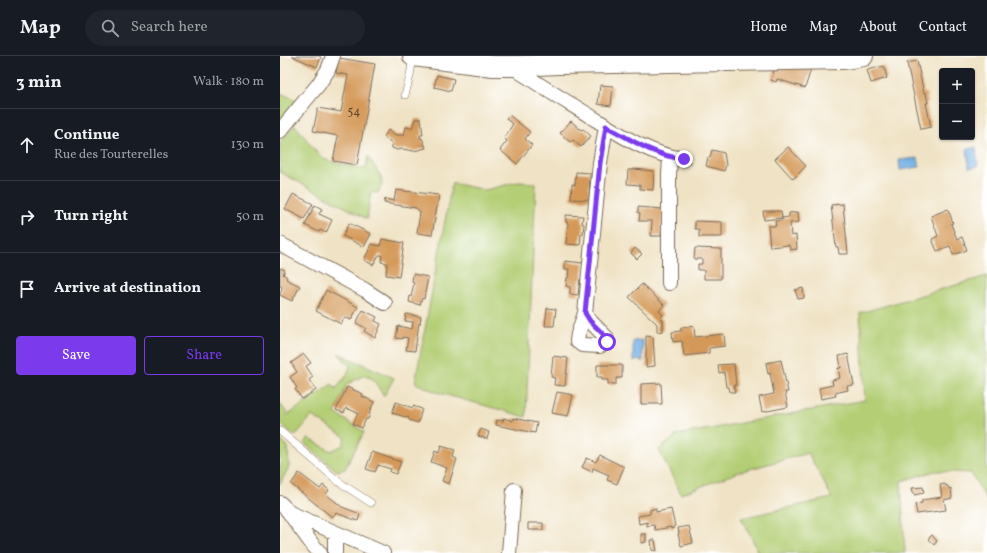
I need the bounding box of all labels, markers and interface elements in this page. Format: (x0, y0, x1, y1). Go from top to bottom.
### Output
search box (85, 10, 365, 46)
text: Map (20, 15, 61, 41)
icon: search (99, 17, 121, 39)
text: Search here (131, 17, 208, 38)
text: Home (750, 18, 787, 37)
text: Map (809, 18, 837, 37)
text: About (859, 18, 897, 37)
text: Contact (919, 18, 967, 37)
map controls (939, 68, 975, 140)
button: + (939, 68, 975, 104)
text: 3 min (16, 71, 62, 94)
text: Walk · 180 m (193, 73, 264, 91)
house number: 54 (348, 104, 360, 120)
button: − (939, 104, 975, 140)
text: Continue (54, 125, 119, 146)
icon: ahead (16, 134, 38, 156)
text: 130 m (231, 136, 264, 154)
text: Rue des Tourterelles (54, 146, 168, 164)
route end (675, 150, 693, 168)
icon: right (16, 206, 38, 228)
text: Turn right (54, 206, 128, 227)
text: 50 m (236, 208, 264, 226)
icon: arrive (16, 278, 38, 300)
text: Arrive at destination (54, 278, 201, 299)
route start (598, 333, 616, 351)
button: Save (16, 336, 136, 375)
button: Share (144, 336, 264, 375)

